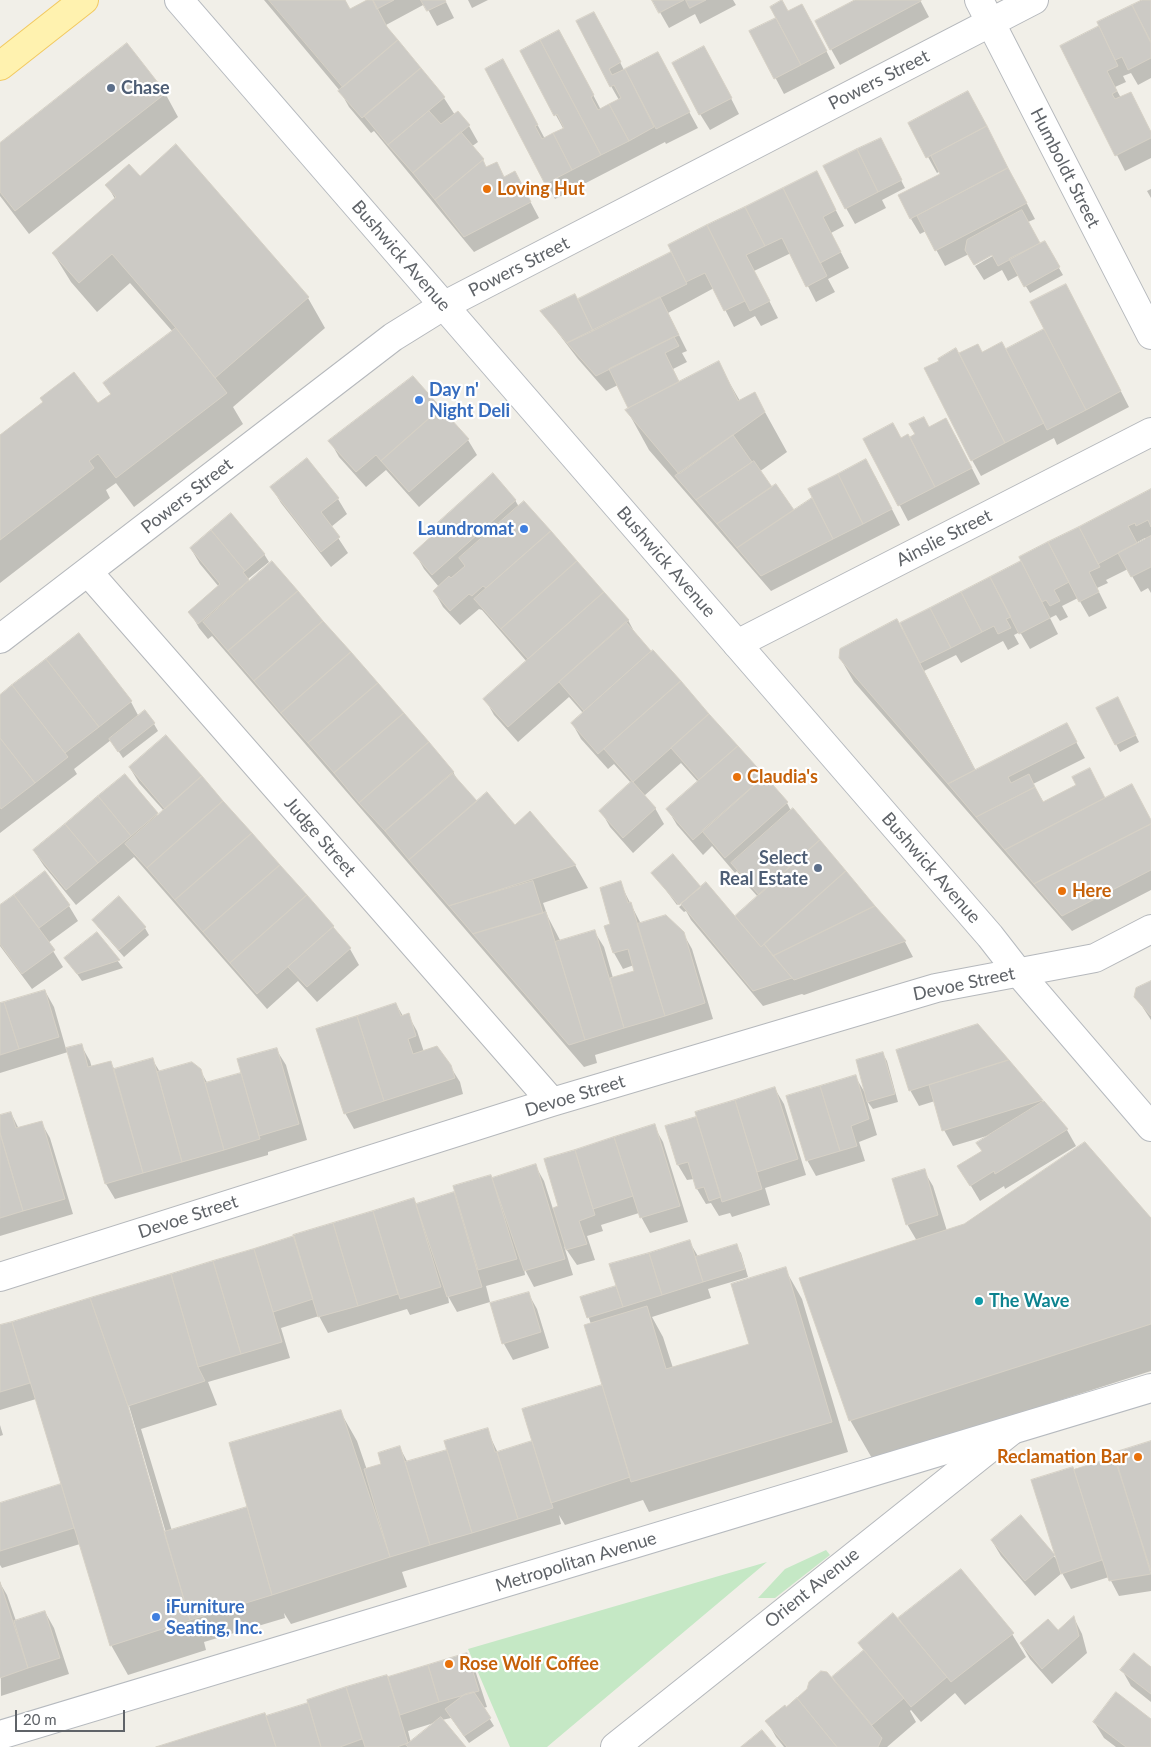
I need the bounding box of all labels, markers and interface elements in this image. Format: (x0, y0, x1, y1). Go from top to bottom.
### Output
street label: Powers Street (825, 45, 933, 115)
place label: Chase (121, 77, 170, 99)
marker: Chase (105, 82, 117, 94)
street label: Humboldt Street (1026, 105, 1104, 231)
place label: Loving Hut (497, 178, 585, 200)
marker: Loving Hut (481, 183, 493, 195)
street label: Bushwick Avenue (347, 196, 455, 316)
street label: Powers Street (465, 232, 573, 302)
place label: Day n' Night Deli (429, 379, 510, 422)
marker: Day n' Night Deli (413, 394, 425, 406)
street label: Powers Street (137, 454, 237, 538)
street label: Bushwick Avenue (612, 502, 720, 622)
street label: Ainslie Street (893, 505, 995, 571)
place label: Laundromat (417, 518, 514, 540)
marker: Laundromat (518, 523, 530, 535)
place label: Claudia's (747, 766, 818, 788)
marker: Claudia's (731, 771, 743, 783)
street label: Judge Street (280, 793, 360, 881)
street label: Bushwick Avenue (877, 808, 985, 928)
place label: Select Real Estate (719, 847, 808, 890)
marker: Select Real Estate (812, 862, 824, 874)
place label: Here (1072, 880, 1111, 902)
marker: Here (1056, 885, 1068, 897)
street label: Devoe Street (911, 963, 1017, 1005)
street label: Devoe Street (522, 1071, 628, 1121)
street label: Devoe Street (135, 1191, 241, 1243)
place label: The Wave (989, 1290, 1069, 1312)
marker: The Wave (973, 1295, 985, 1307)
place label: Reclamation Bar (997, 1446, 1128, 1468)
marker: Reclamation Bar (1132, 1451, 1144, 1463)
street label: Metropolitan Avenue (493, 1527, 659, 1597)
street label: Orient Avenue (760, 1543, 864, 1633)
place label: iFurniture Seating, Inc. (166, 1596, 263, 1638)
marker: iFurniture Seating, Inc. (150, 1611, 162, 1623)
place label: Rose Wolf Coffee (459, 1653, 599, 1675)
marker: Rose Wolf Coffee (443, 1658, 455, 1670)
scale bar (18, 1700, 128, 1732)
text: 20 m (23, 1710, 57, 1728)

